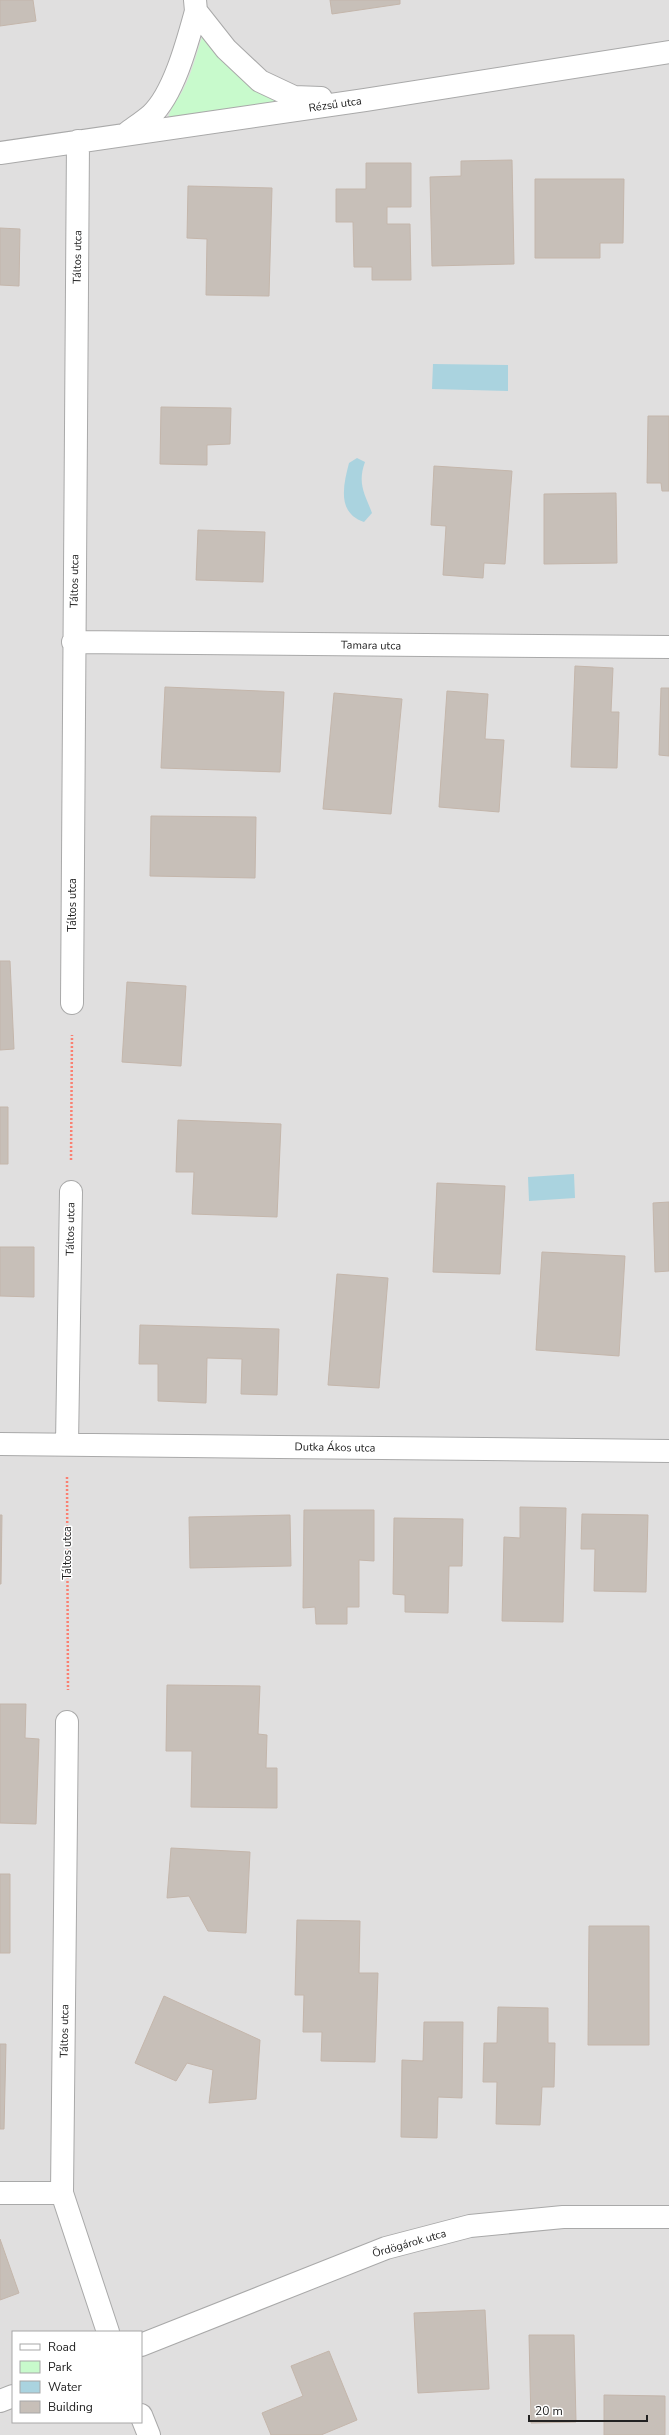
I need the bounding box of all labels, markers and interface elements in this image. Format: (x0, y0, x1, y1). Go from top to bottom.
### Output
street label: Rézsű utca (308, 93, 363, 116)
street label: Táltos utca (70, 230, 85, 284)
street label: Táltos utca (67, 554, 82, 608)
street label: Tamara utca (341, 637, 401, 654)
street label: Táltos utca (65, 878, 80, 932)
street label: Táltos utca (63, 1202, 78, 1256)
street label: Dutka Ákos utca (294, 1438, 376, 1456)
street label: Táltos utca (60, 1526, 75, 1580)
street label: Táltos utca (57, 2004, 72, 2058)
street label: Ördögárok utca (370, 2226, 448, 2261)
legend (12, 2331, 142, 2423)
text: Road (48, 2339, 76, 2355)
text: Park (48, 2359, 73, 2375)
text: Water (48, 2379, 82, 2395)
scale bar (529, 2397, 647, 2423)
text: Building (48, 2399, 93, 2415)
text: 20 m (535, 2403, 563, 2419)

